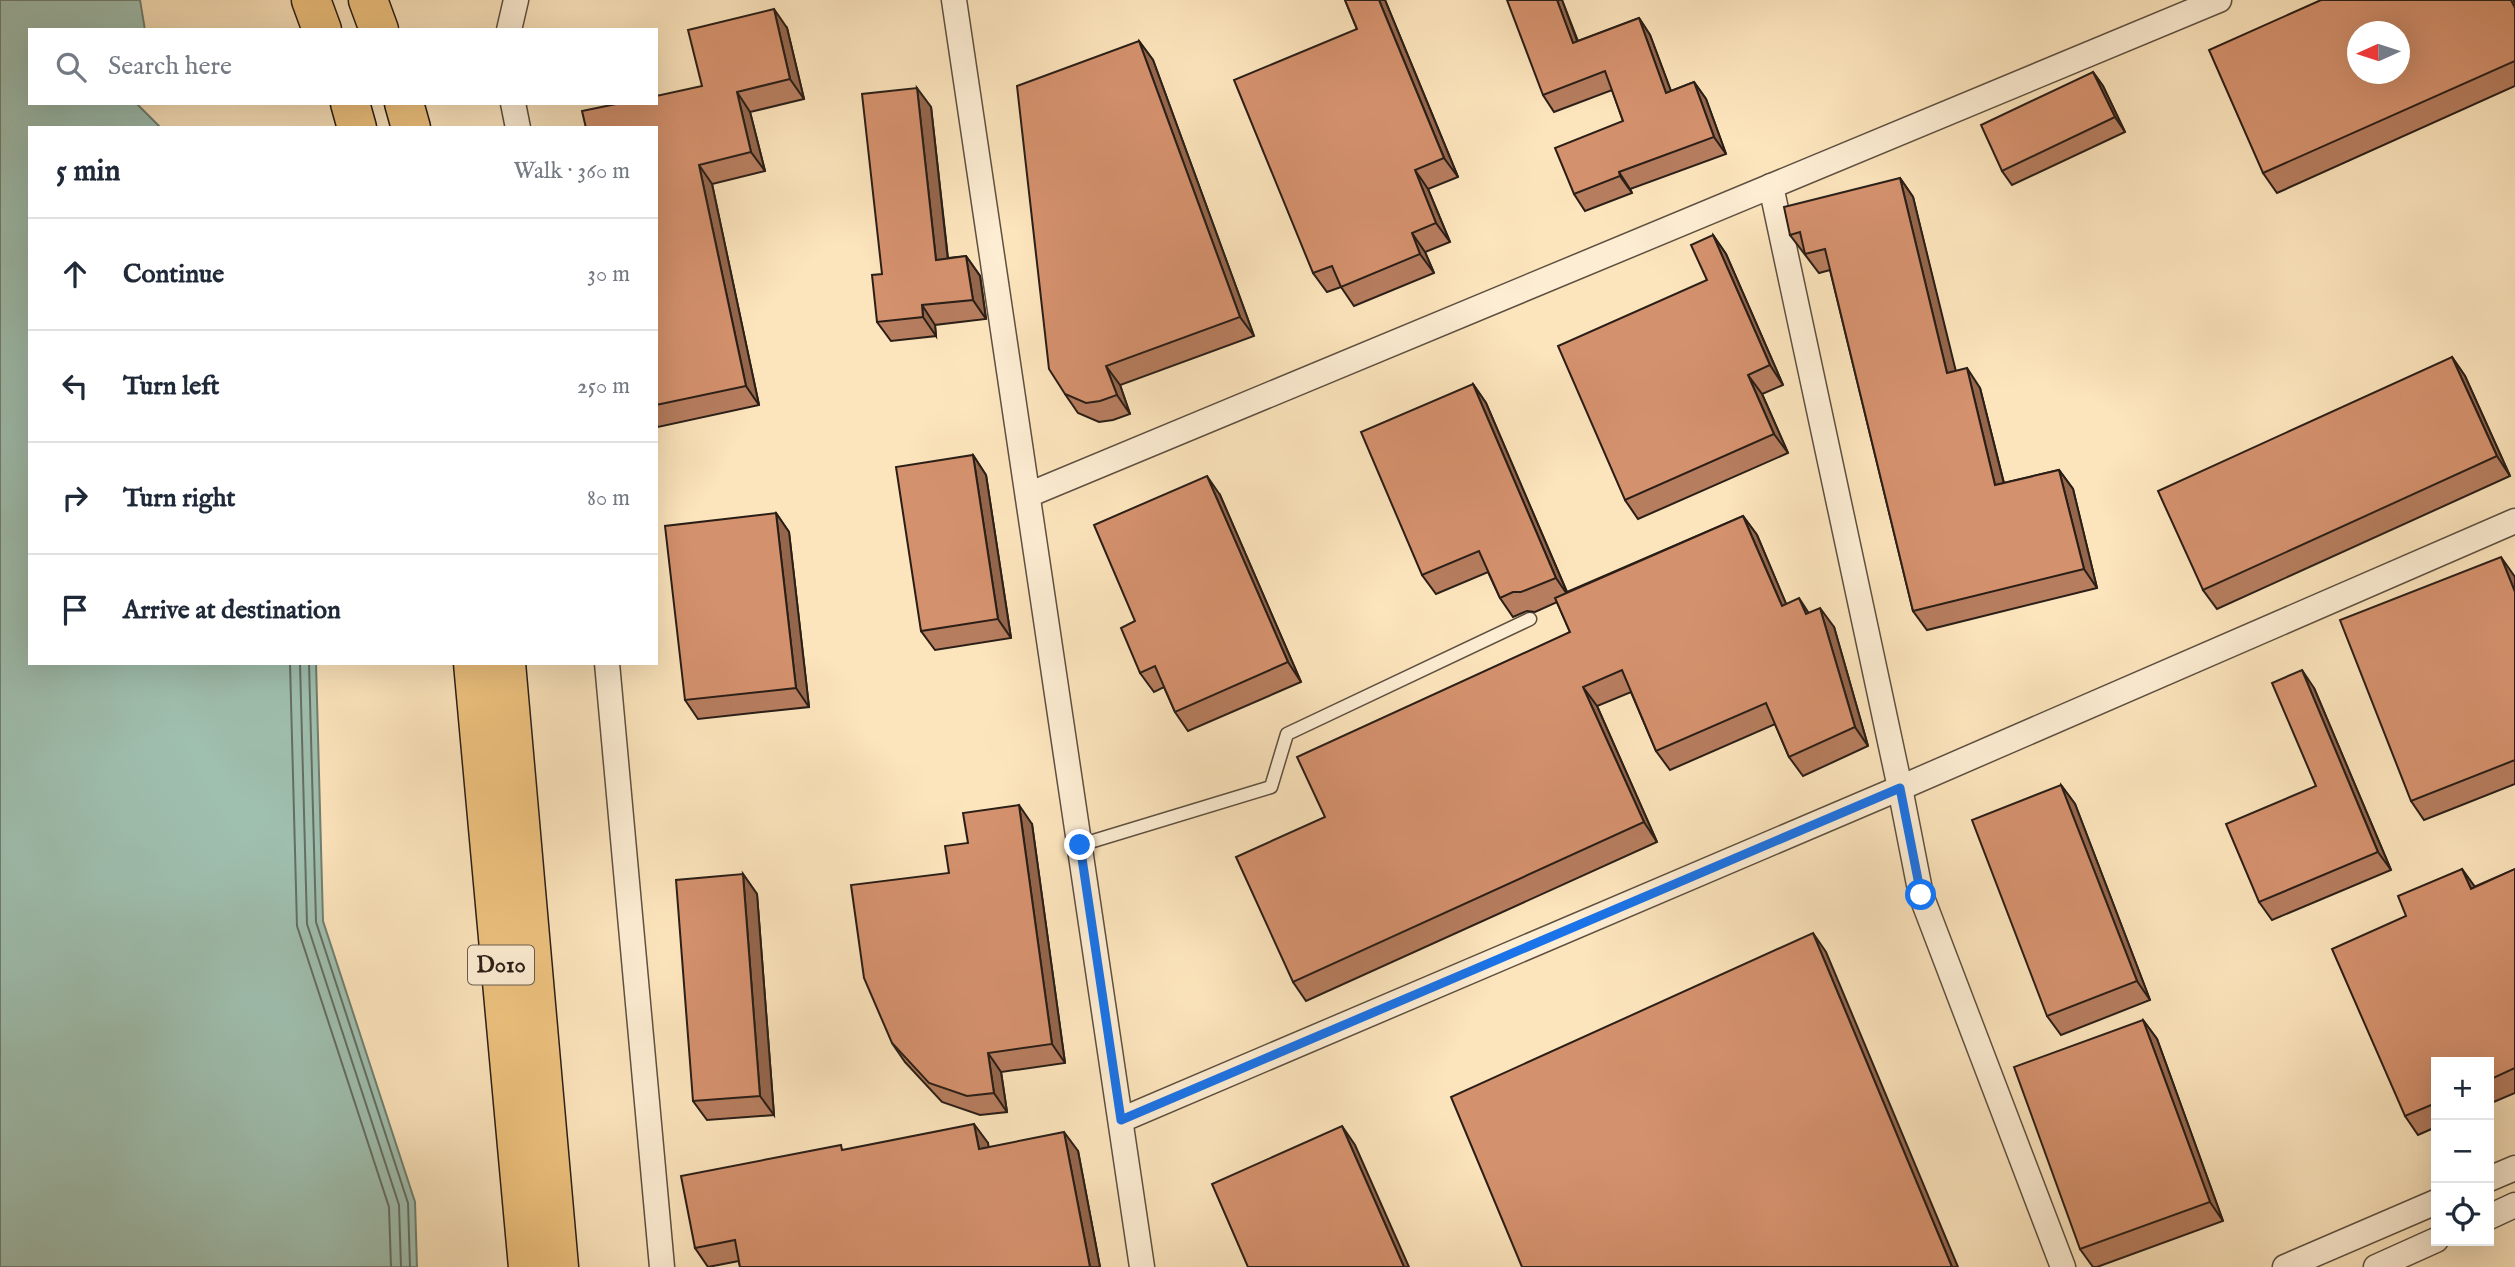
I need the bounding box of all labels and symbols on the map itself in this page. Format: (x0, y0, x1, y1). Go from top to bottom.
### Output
north arrow (2347, 21, 2410, 84)
route end (1064, 829, 1095, 860)
route start (1905, 879, 1936, 910)
road number: D010 (468, 946, 534, 984)

